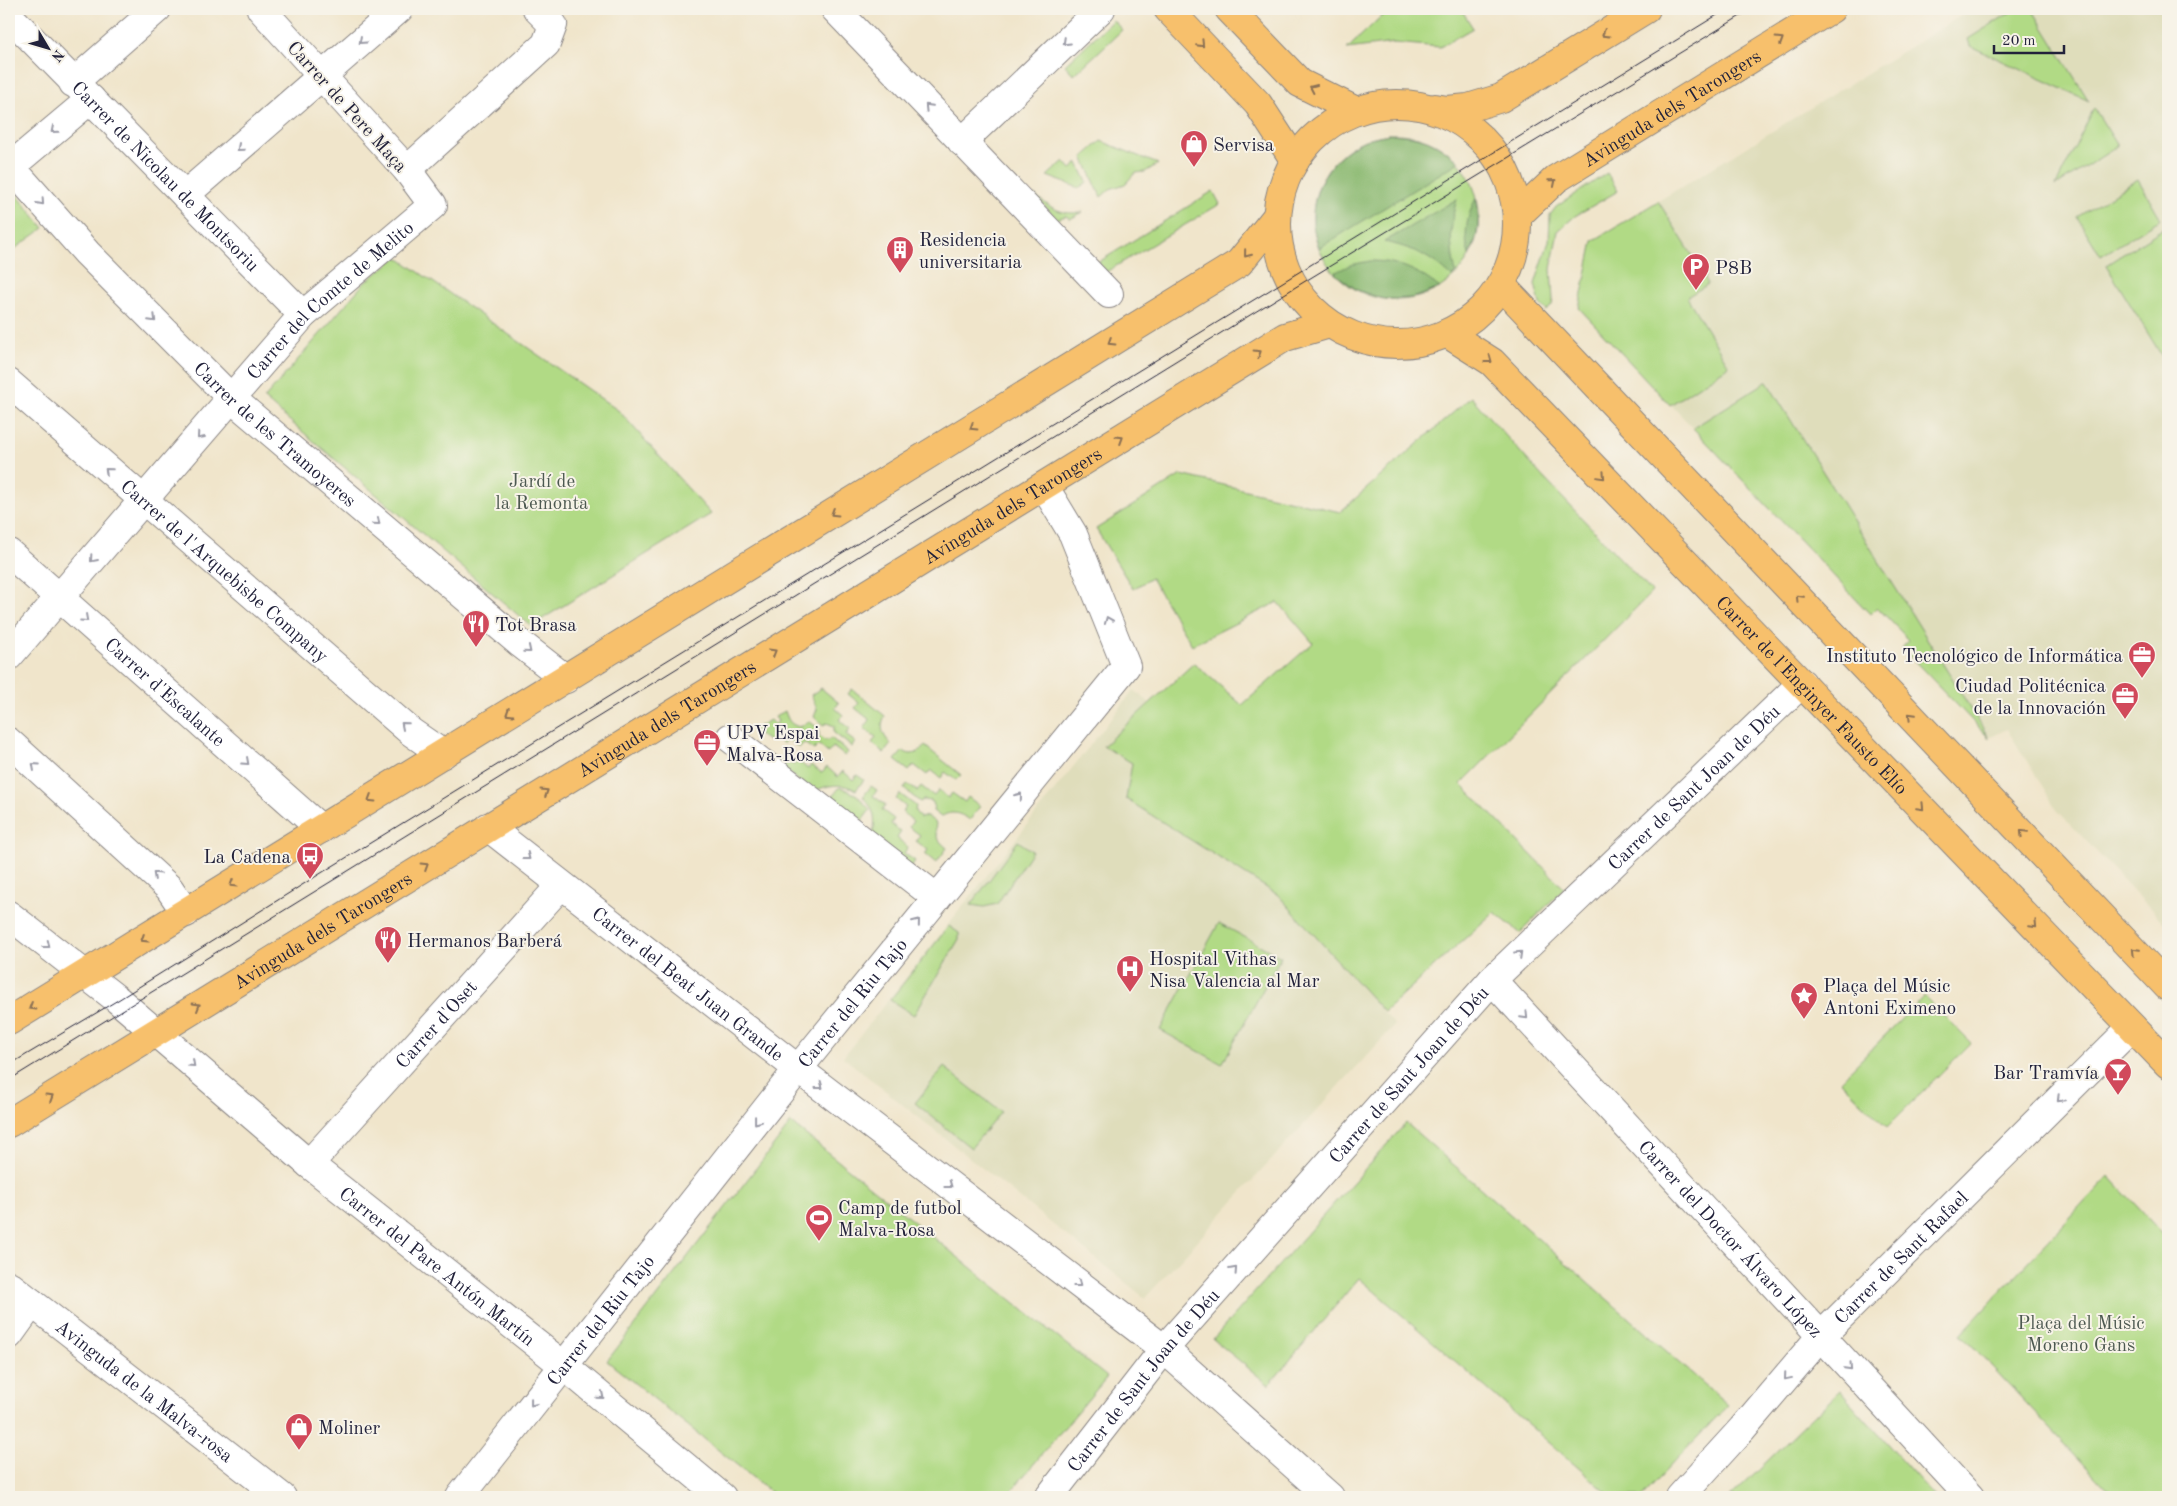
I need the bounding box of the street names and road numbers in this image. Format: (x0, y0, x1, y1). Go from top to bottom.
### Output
street label: Carrer de Pere Maça (283, 39, 410, 177)
street label: Avinguda dels Tarongers (1580, 48, 1765, 172)
street label: Carrer de Nicolau de Montsoriu (67, 79, 262, 276)
street label: Carrer del Comte de Melito (245, 219, 418, 384)
street label: Carrer de les Tramoyeres (189, 359, 359, 512)
street label: Avinguda dels Tarongers (921, 445, 1106, 569)
street label: Carrer de l'Arquebisbe Company (116, 477, 331, 667)
street label: Carrer de l'Enginyer Fausto Elío (1711, 594, 1910, 799)
street label: Carrer d'Escalante (100, 635, 228, 751)
street label: Avinguda dels Tarongers (575, 658, 760, 782)
street label: Carrer de Sant Joan de Déu (1606, 703, 1785, 875)
street label: Avinguda dels Tarongers (231, 870, 416, 994)
street label: Carrer del Beat Juan Grande (587, 905, 786, 1066)
street label: Carrer del Riu Tajo (796, 936, 912, 1072)
street label: Carrer d'Oset (393, 978, 482, 1073)
street label: Carrer de Sant Joan de Déu (1327, 984, 1493, 1168)
street label: Carrer del Doctor Álvaro López (1634, 1138, 1825, 1342)
street label: Carrer del Pare Antón Martín (335, 1185, 538, 1351)
street label: Carrer de Sant Rafael (1832, 1189, 1973, 1329)
street label: Carrer del Riu Tajo (545, 1252, 659, 1390)
street label: Carrer de Sant Joan de Déu (1065, 1287, 1224, 1477)
street label: Avinguda de la Malva-rosa (51, 1318, 236, 1467)

